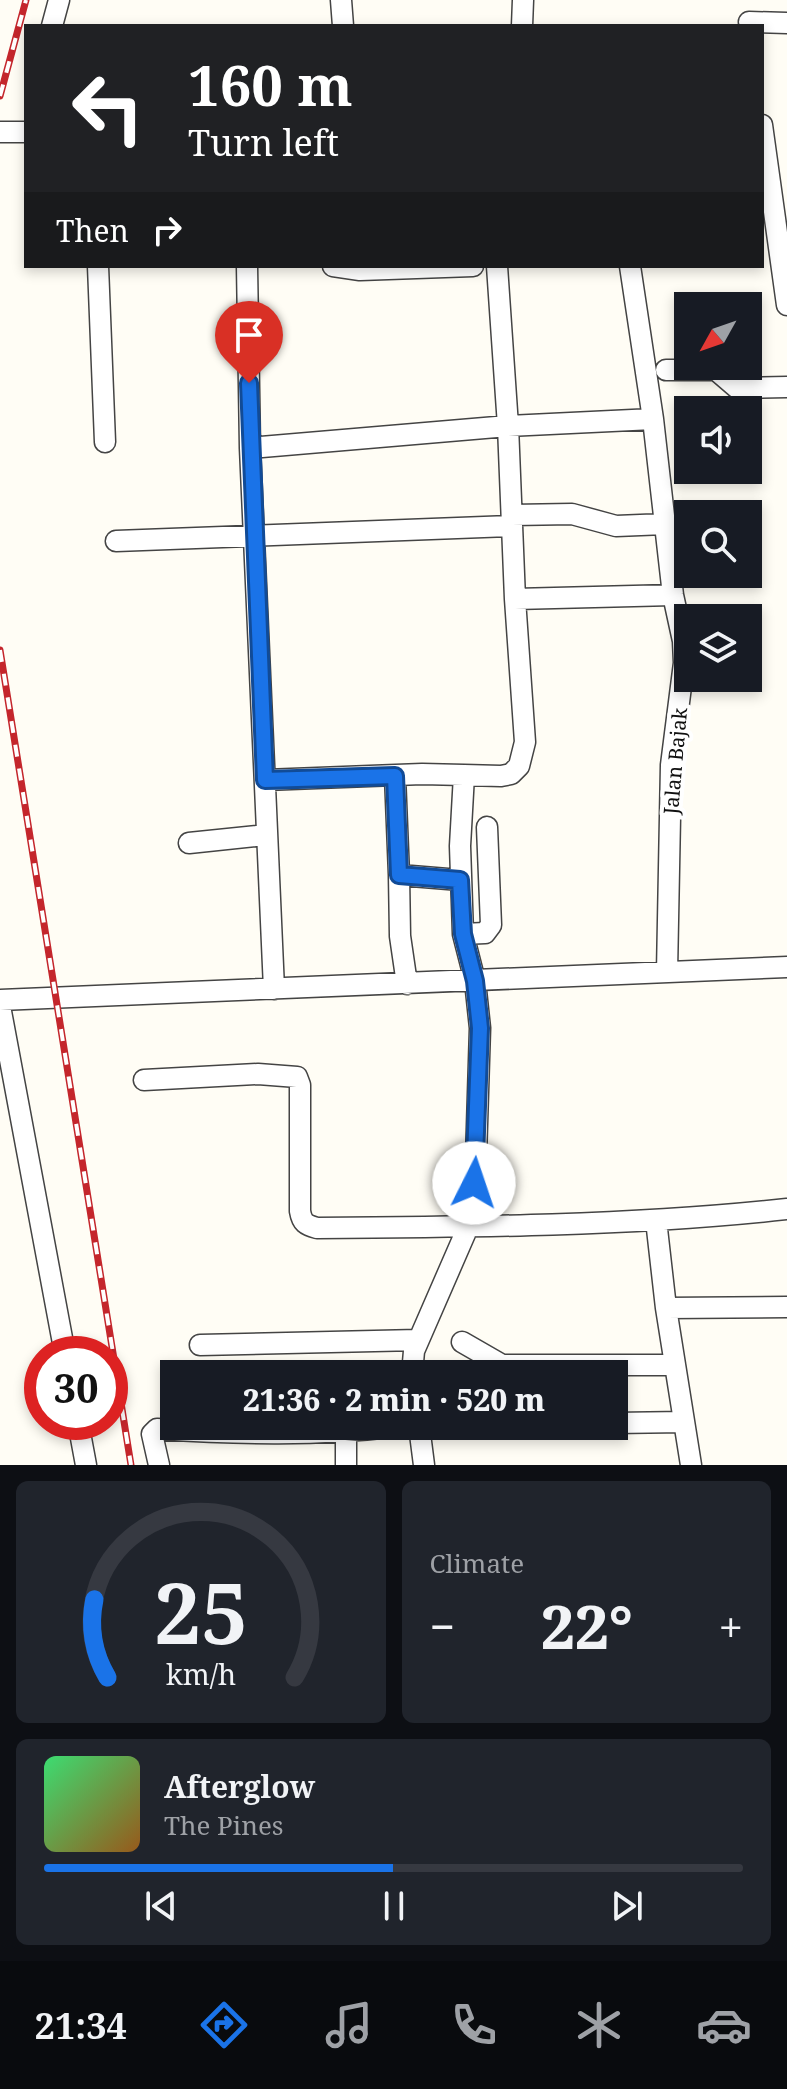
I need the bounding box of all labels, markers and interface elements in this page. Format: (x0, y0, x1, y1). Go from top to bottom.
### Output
text: 160 m (188, 46, 353, 122)
icon: left (56, 56, 160, 160)
text: Turn left (188, 118, 339, 167)
icon: right (145, 208, 189, 252)
text: Then (56, 210, 129, 251)
north arrow (674, 292, 762, 380)
map controls (674, 292, 762, 692)
pin (215, 301, 283, 383)
icon: arrive (227, 313, 271, 357)
button: sound (674, 396, 762, 484)
button: search (674, 500, 762, 588)
button: layers (674, 604, 762, 692)
street label: Jalan Bajak (657, 706, 693, 817)
position arrow (432, 1141, 516, 1225)
speed limit sign: 30 (24, 1336, 128, 1440)
text: 21:36 · 2 min · 520 m (243, 1379, 545, 1420)
text: Climate (430, 1545, 524, 1581)
text: 25 (154, 1555, 248, 1668)
text: 22° (541, 1585, 633, 1667)
text: − (430, 1596, 455, 1656)
text: + (718, 1596, 743, 1656)
text: km/h (166, 1654, 236, 1693)
text: Afterglow (164, 1766, 315, 1807)
text: The Pines (164, 1807, 284, 1843)
icon: previous (139, 1884, 183, 1928)
icon: pause (372, 1884, 416, 1928)
icon: next (605, 1884, 649, 1928)
icon: directions (196, 1997, 252, 2053)
icon: music (321, 1997, 377, 2053)
icon: phone (446, 1997, 502, 2053)
icon: climate (571, 1997, 627, 2053)
icon: car (696, 1997, 752, 2053)
text: 21:34 (35, 2001, 127, 2050)

